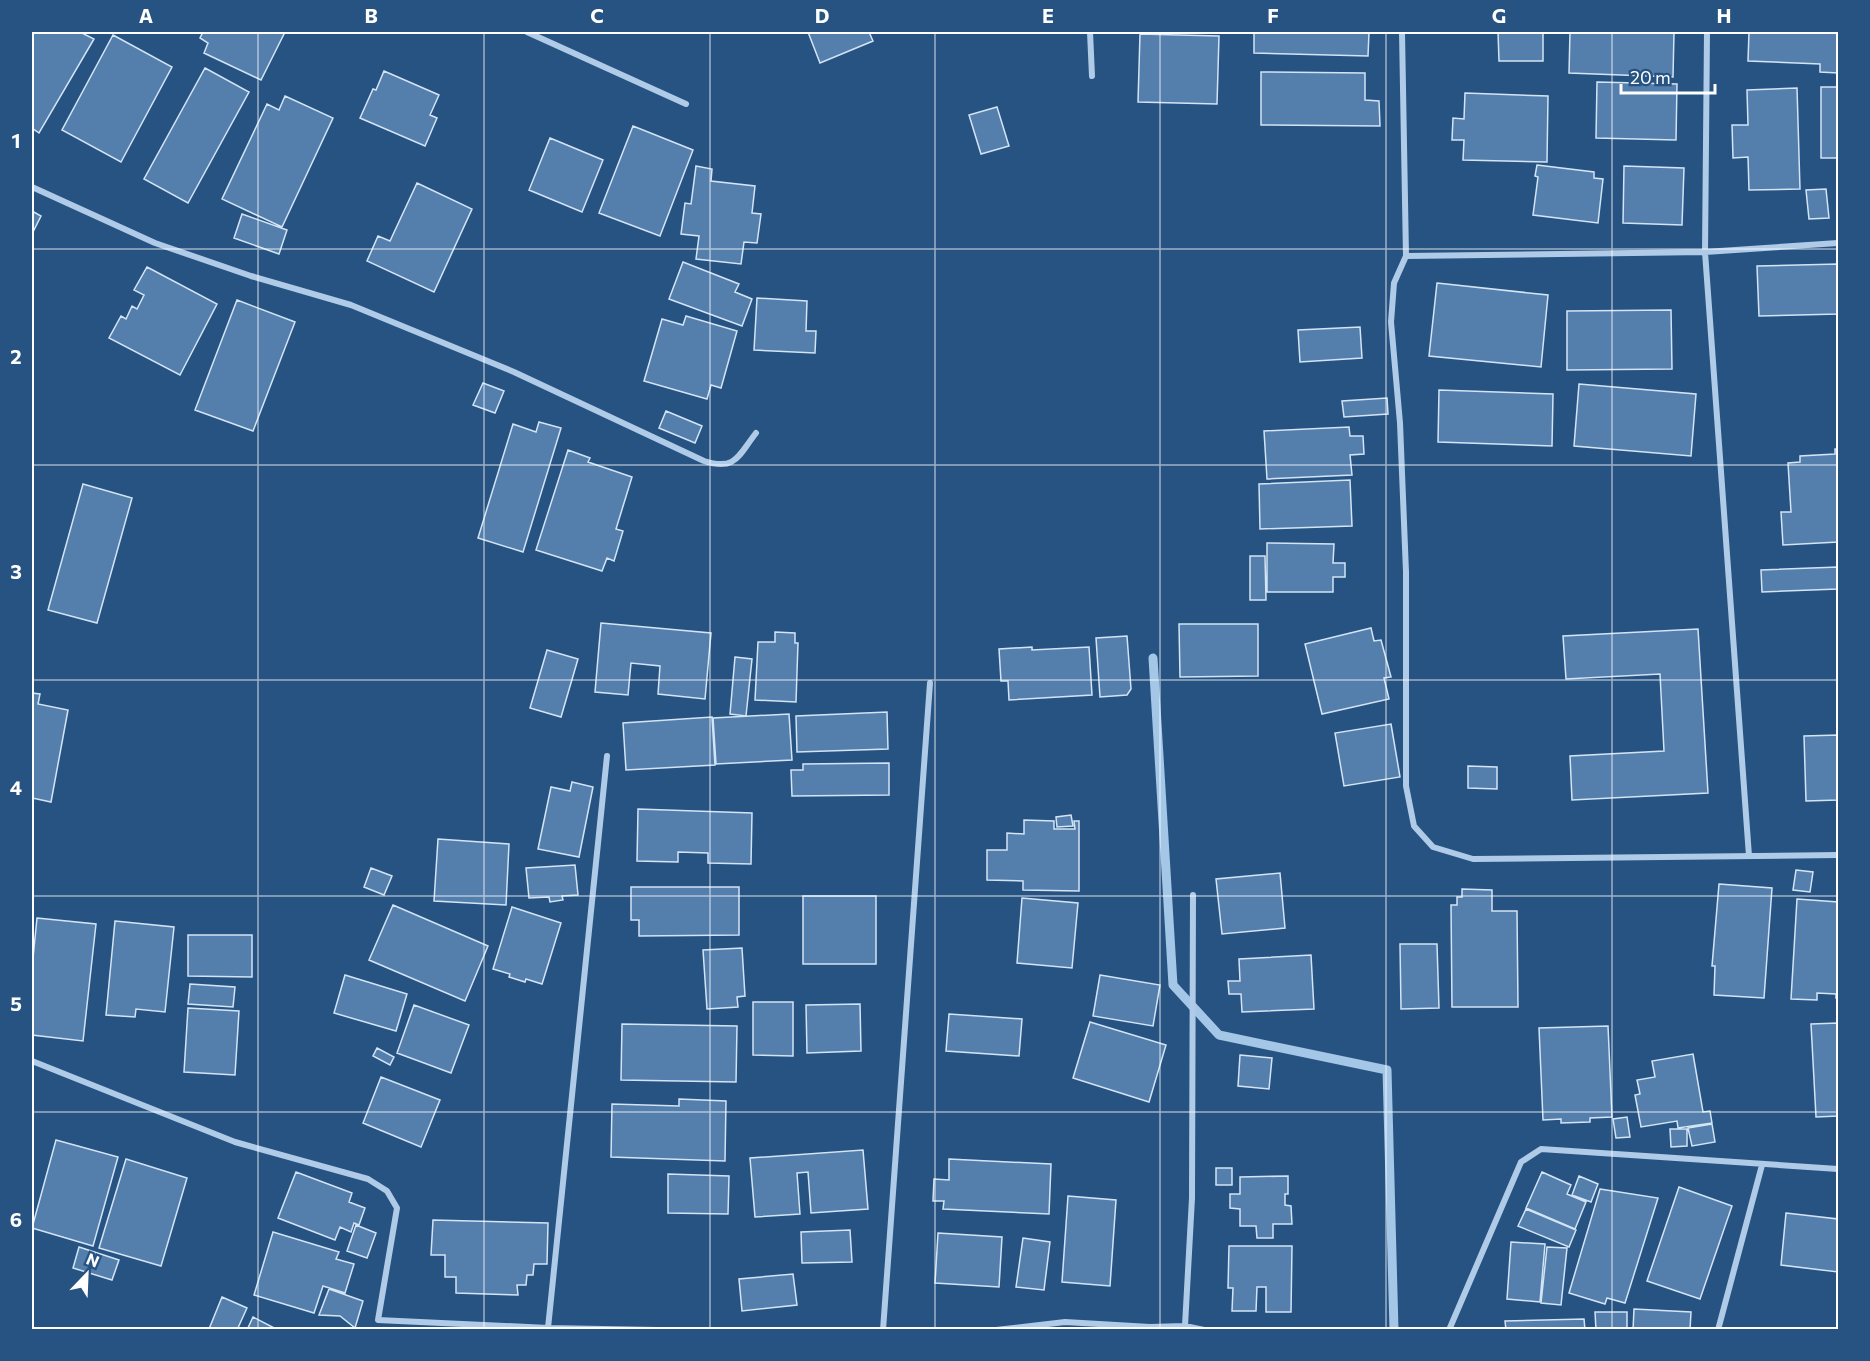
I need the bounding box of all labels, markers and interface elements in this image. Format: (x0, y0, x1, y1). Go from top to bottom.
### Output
text: A (139, 3, 153, 27)
text: B (364, 3, 378, 27)
text: C (590, 3, 604, 27)
text: D (815, 3, 829, 27)
text: E (1042, 3, 1054, 27)
text: F (1267, 3, 1279, 27)
text: G (1492, 3, 1506, 27)
text: H (1717, 3, 1732, 27)
scale bar (1621, 57, 1716, 95)
text: 20 m (1630, 66, 1671, 88)
text: 1 (11, 128, 21, 152)
text: 2 (10, 344, 22, 368)
text: 3 (10, 559, 22, 583)
text: 4 (10, 775, 22, 799)
text: 5 (10, 991, 22, 1015)
text: 6 (10, 1207, 22, 1231)
north arrow (57, 1244, 117, 1304)
text: N (84, 1249, 102, 1271)

